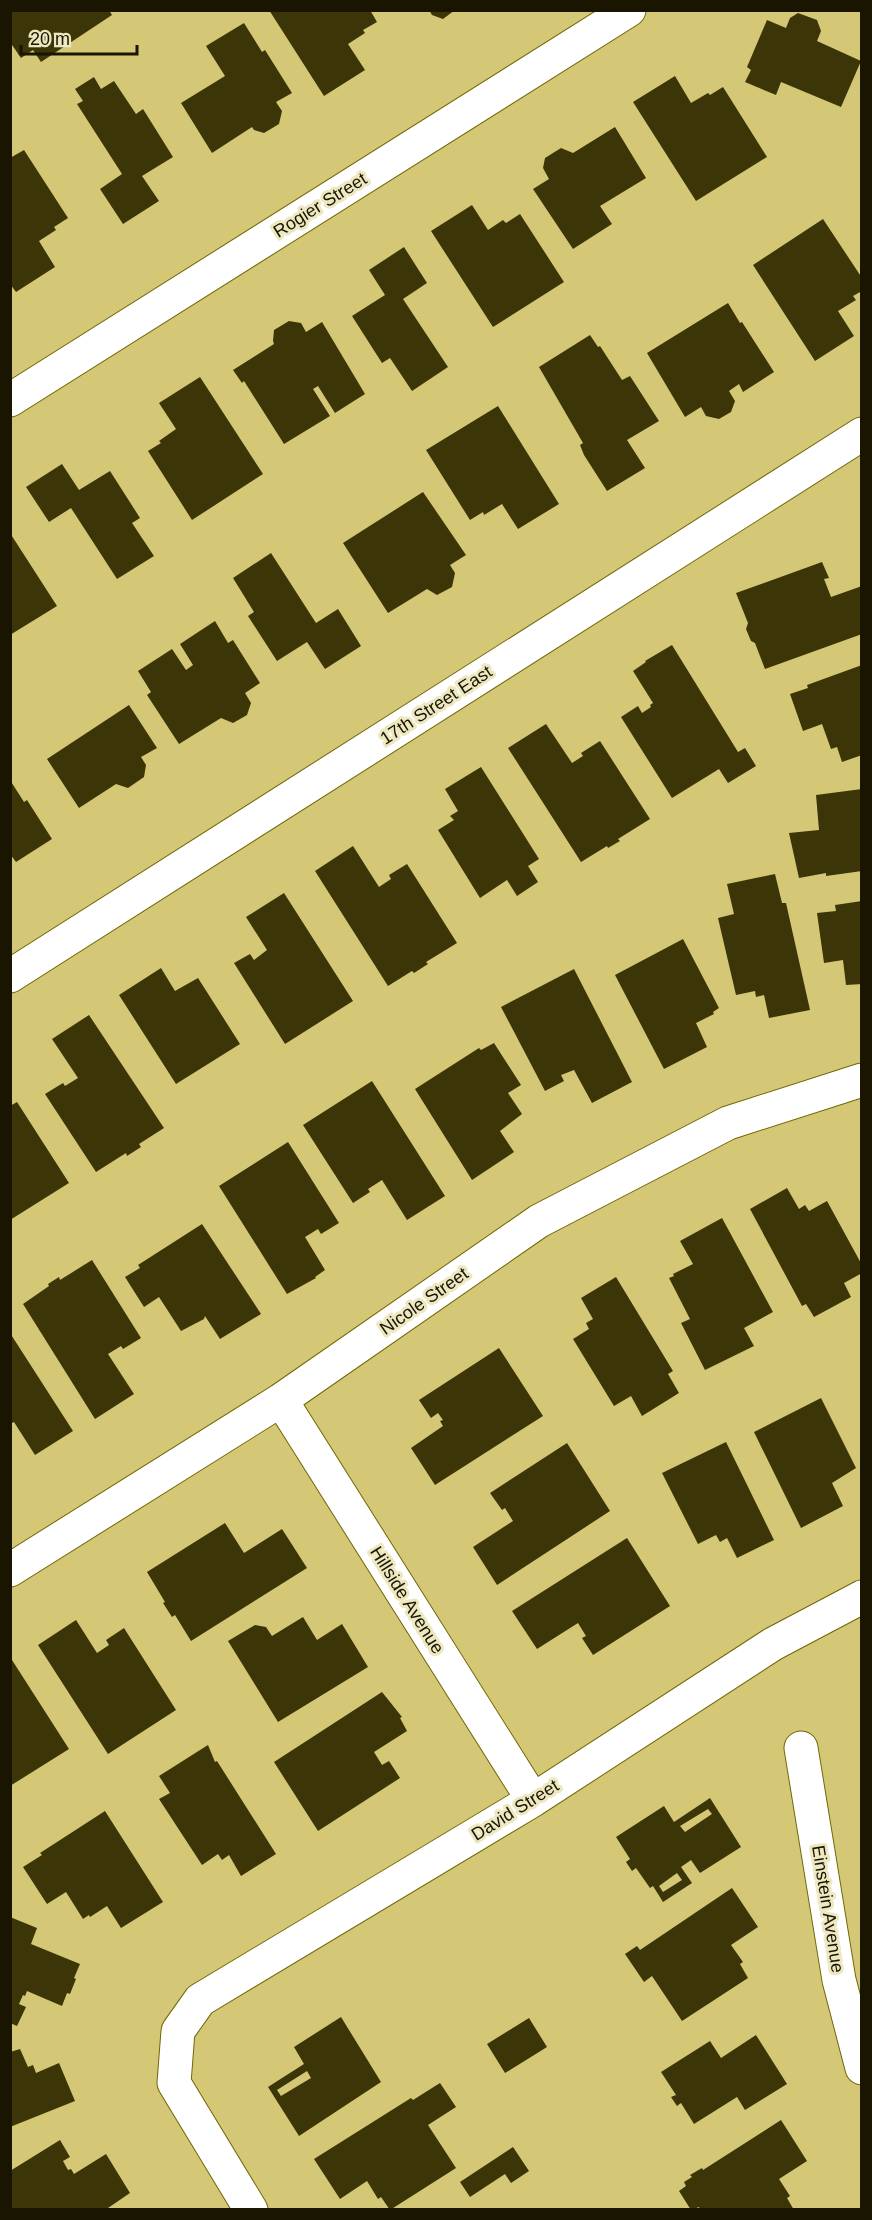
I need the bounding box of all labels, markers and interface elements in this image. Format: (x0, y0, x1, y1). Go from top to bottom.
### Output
scale bar (21, 18, 136, 56)
text: 20 m (30, 29, 70, 49)
street label: Rogier Street (270, 168, 370, 242)
street label: 17th Street East (376, 661, 496, 749)
street label: Nicole Street (376, 1263, 472, 1339)
street label: Hillside Avenue (366, 1543, 448, 1657)
street label: David Street (468, 1775, 562, 1845)
street label: Einstein Avenue (808, 1844, 848, 1974)

